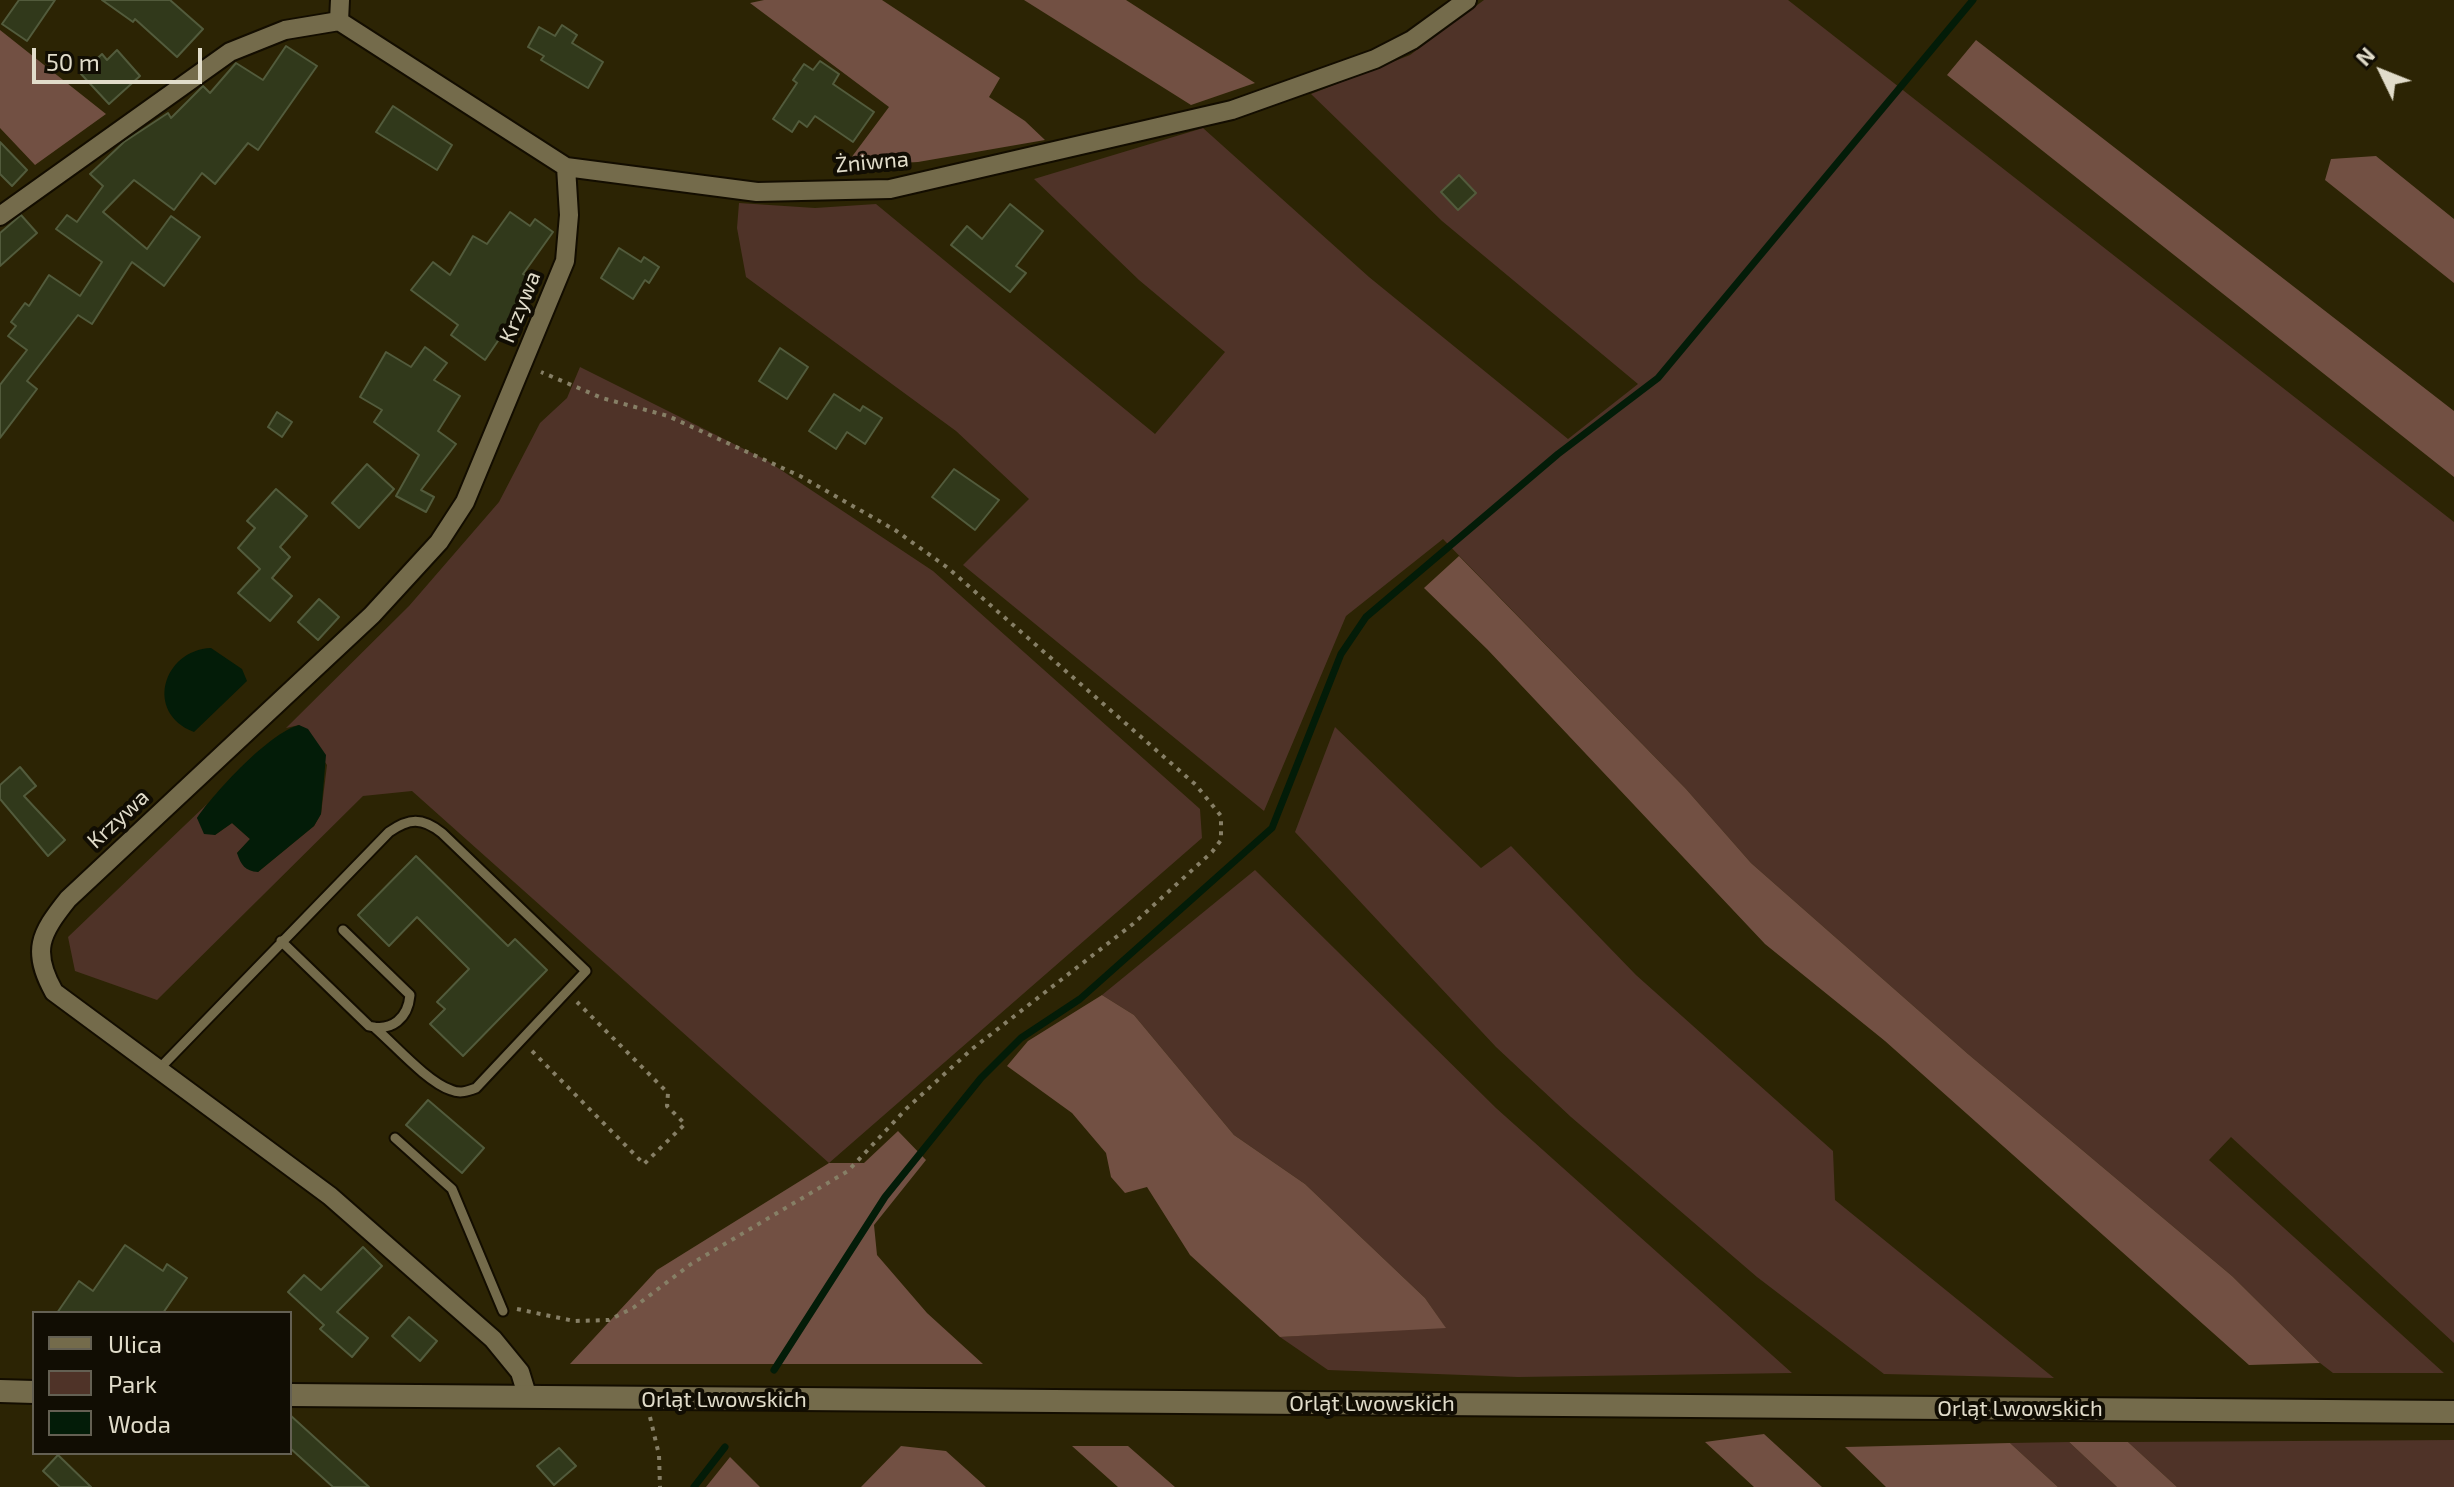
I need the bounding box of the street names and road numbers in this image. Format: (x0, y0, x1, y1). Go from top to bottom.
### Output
street label: Żniwna (834, 146, 910, 178)
street label: Krzywa (494, 267, 546, 347)
street label: Krzywa (82, 784, 154, 854)
street label: Orląt Lwowskich (641, 1387, 807, 1413)
street label: Orląt Lwowskich (1289, 1391, 1455, 1417)
street label: Orląt Lwowskich (1937, 1396, 2103, 1422)

